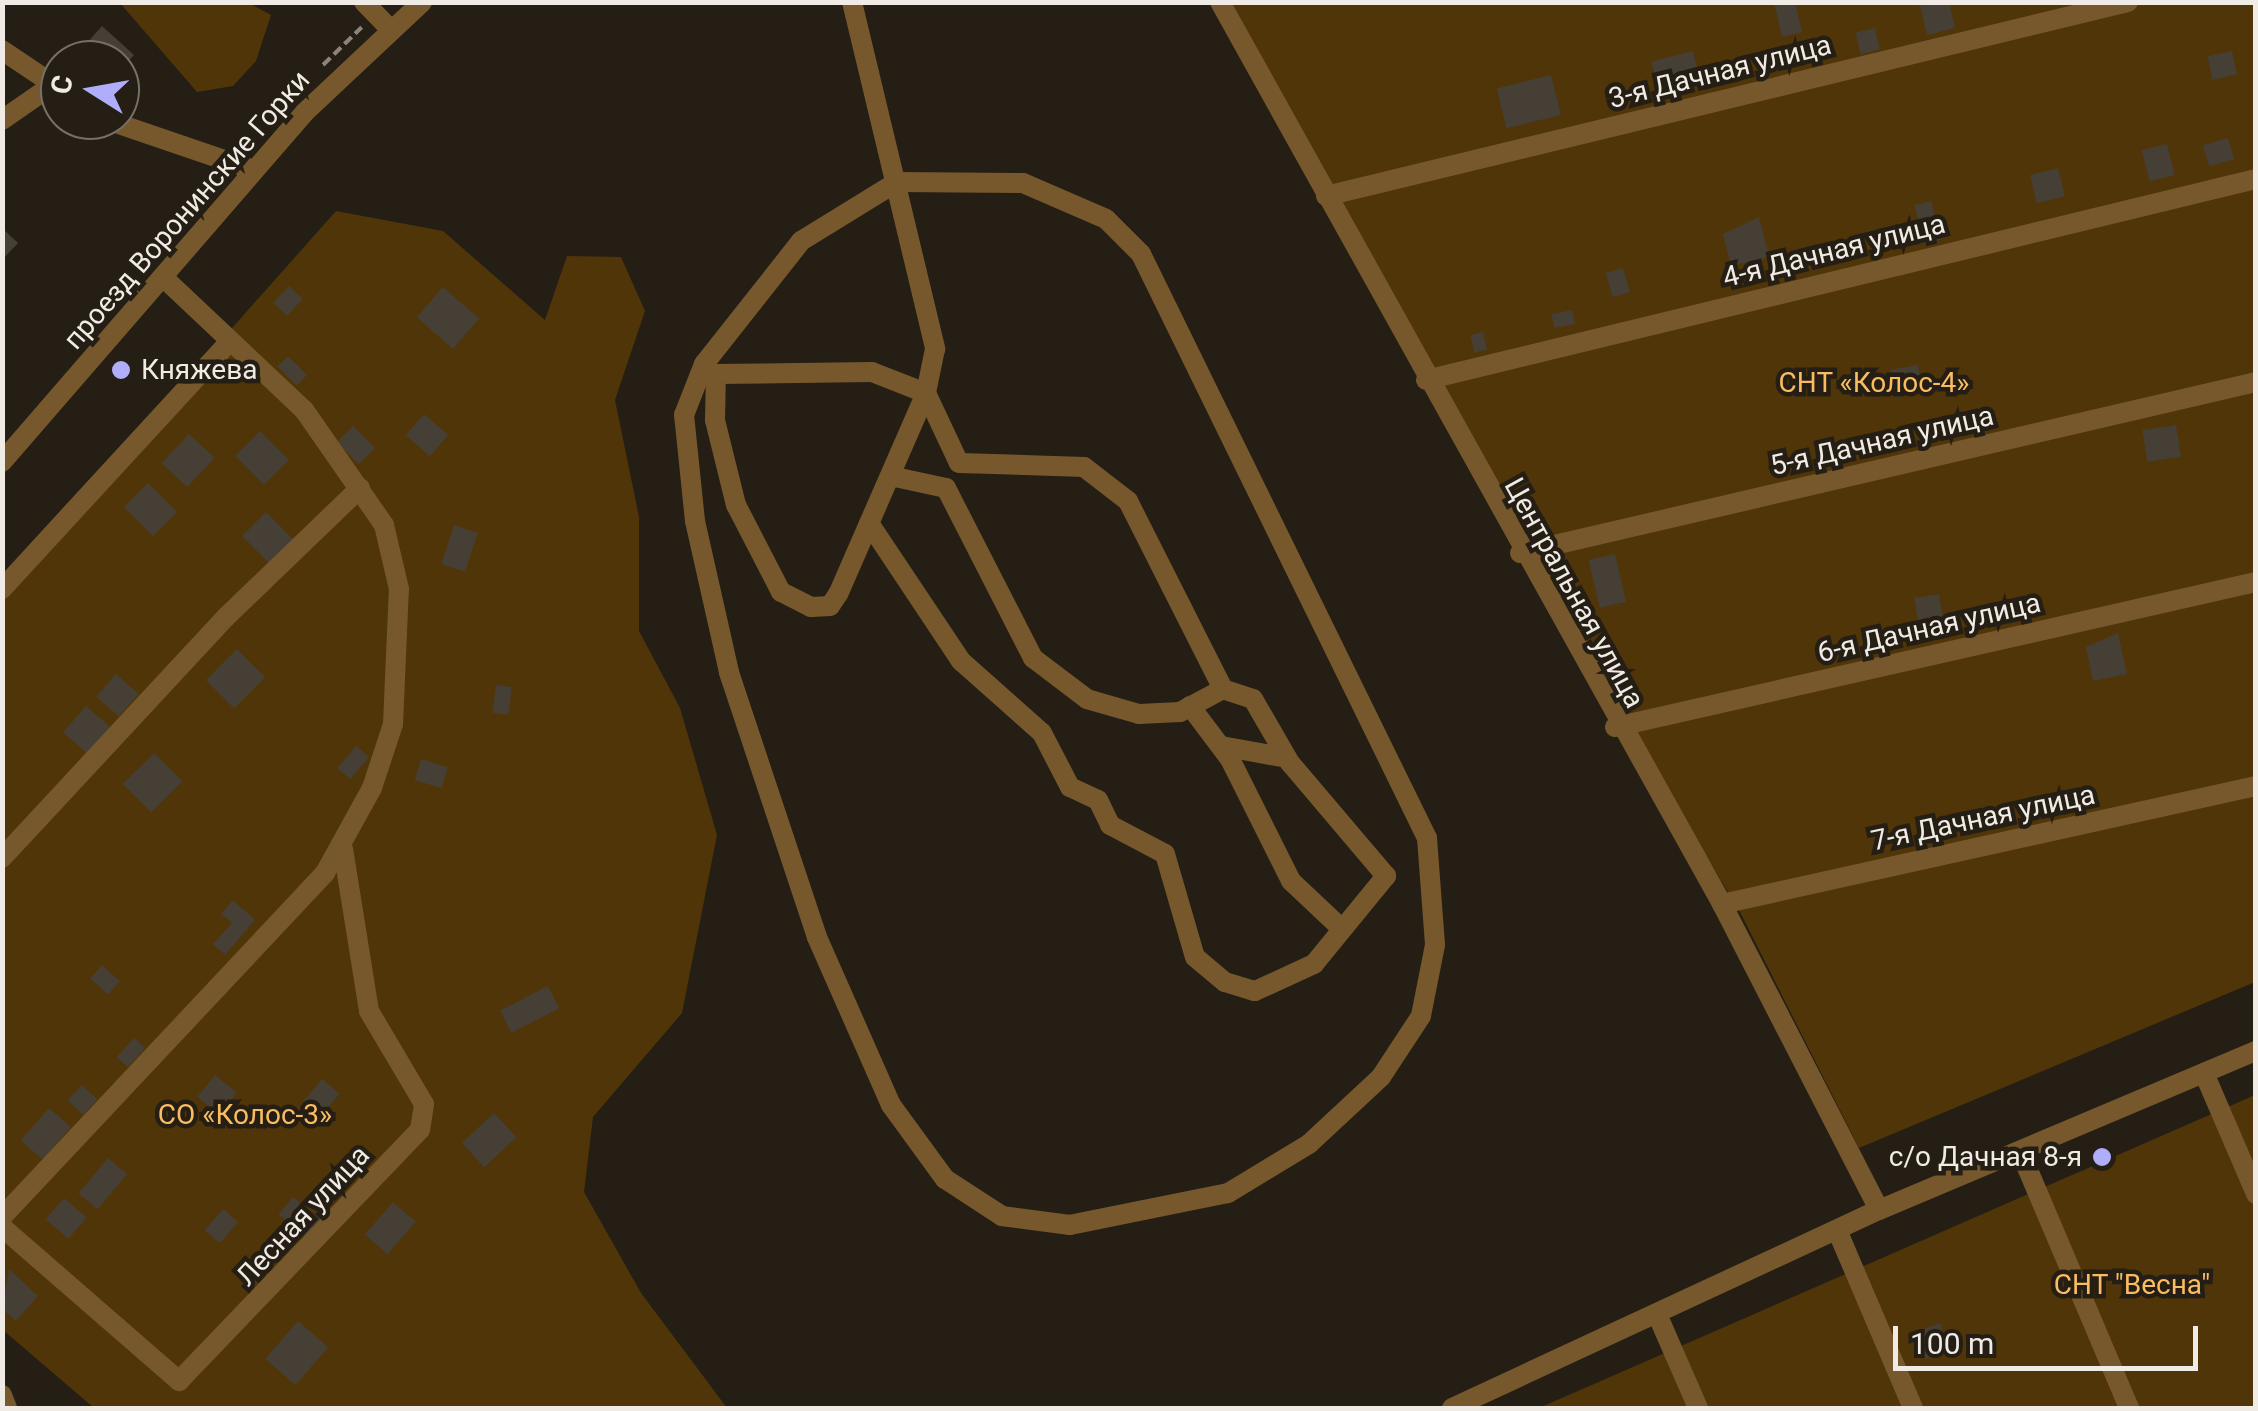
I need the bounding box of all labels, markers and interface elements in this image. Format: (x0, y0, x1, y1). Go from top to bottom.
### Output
street label: 3-я Дачная улица (1605, 28, 1835, 116)
north arrow (40, 40, 140, 140)
street label: проезд Воронинские Горки (57, 64, 317, 356)
text: С (44, 72, 80, 97)
street label: 4-я Дачная улица (1719, 207, 1949, 295)
place label: Княжева (141, 353, 257, 387)
marker: Княжева (110, 359, 132, 381)
park label: СНТ «Колос-4» (1778, 366, 1970, 400)
street label: 5-я Дачная улица (1767, 399, 1997, 483)
street label: Центральная улица (1497, 472, 1651, 714)
street label: 6-я Дачная улица (1814, 586, 2044, 670)
street label: 7-я Дачная улица (1868, 778, 2098, 858)
park label: СО «Колос-3» (158, 1098, 332, 1132)
street label: Лесная улица (229, 1139, 377, 1293)
place label: с/о Дачная 8-я (1889, 1140, 2082, 1174)
marker: с/о Дачная 8-я (2091, 1146, 2113, 1168)
park label: СНТ "Весна" (2054, 1268, 2210, 1302)
scale bar (1898, 1306, 2203, 1368)
text: 100 m (1910, 1326, 1994, 1361)

